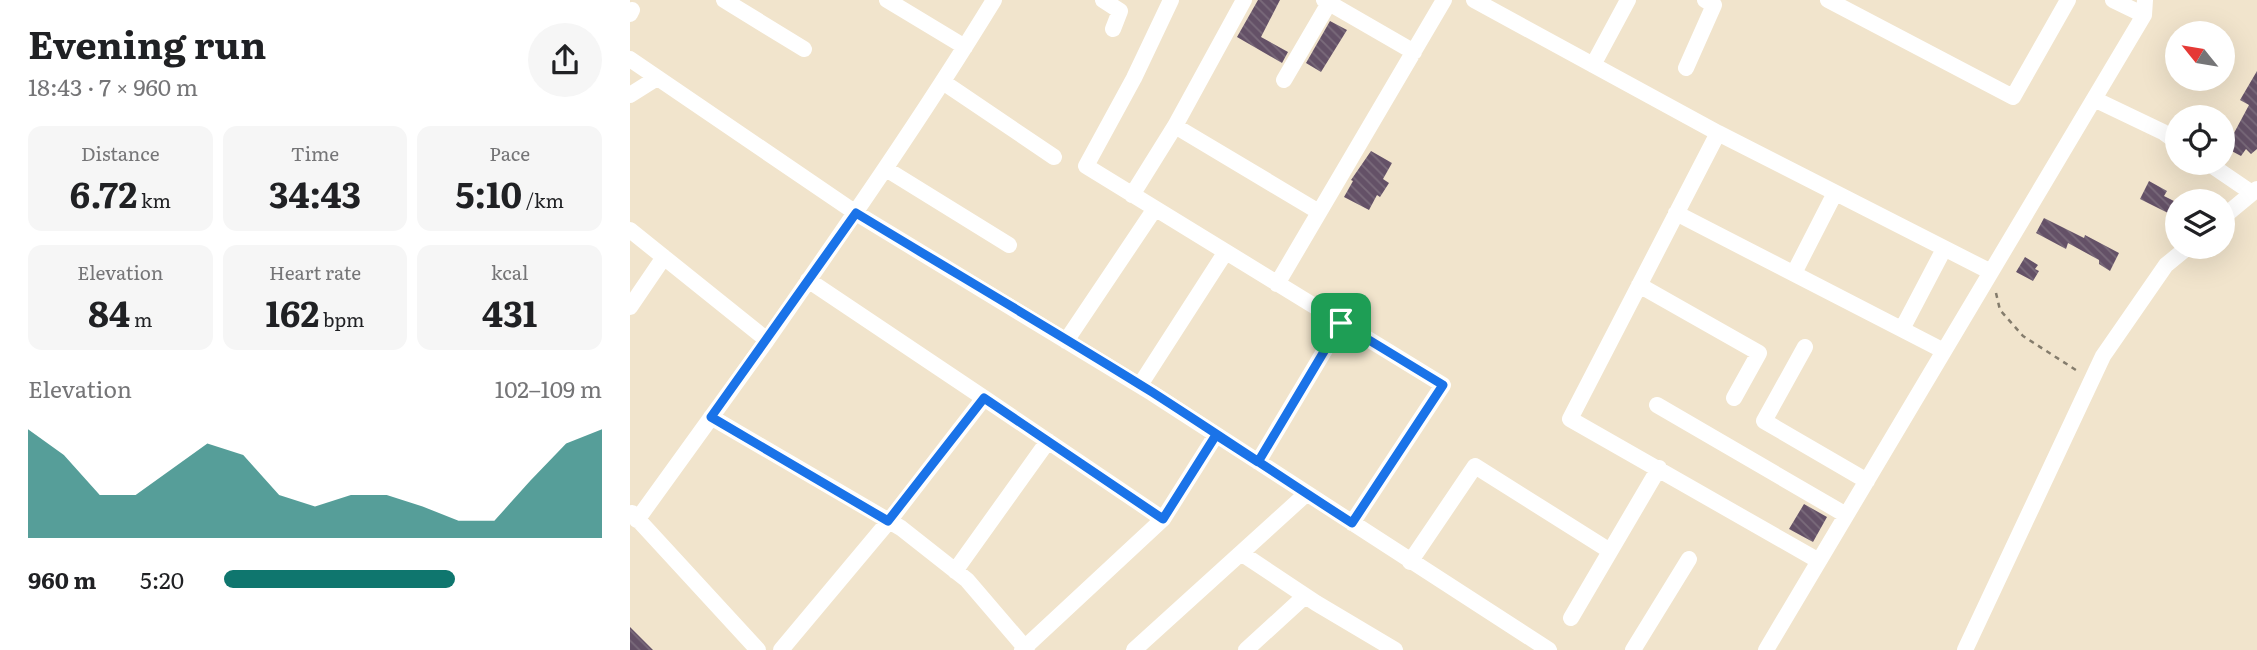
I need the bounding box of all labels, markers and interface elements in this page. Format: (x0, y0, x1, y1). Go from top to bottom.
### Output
text: Evening run (28, 14, 266, 71)
north arrow (2165, 21, 2235, 91)
map controls (2165, 21, 2235, 259)
button: share (528, 23, 602, 97)
text: 18:43 · 7 × 960 m (28, 69, 198, 103)
button: locate (2165, 105, 2235, 175)
text: Distance (81, 139, 160, 167)
text: Time (291, 139, 339, 167)
text: Pace (489, 139, 530, 167)
text: 6.72 (70, 167, 137, 219)
text: 34:43 (269, 167, 361, 219)
text: 5:10 (455, 167, 522, 219)
text: km (137, 186, 171, 214)
text: /km (522, 186, 564, 214)
button: layers (2165, 189, 2235, 259)
text: Elevation (77, 258, 163, 286)
text: Heart rate (269, 258, 361, 286)
text: kcal (491, 258, 528, 286)
text: 84 (88, 286, 130, 338)
text: 162 (266, 286, 319, 338)
text: 431 (482, 286, 537, 338)
pin (1311, 293, 1371, 353)
icon: arrive (1322, 304, 1360, 342)
text: m (130, 305, 152, 333)
text: bpm (319, 305, 364, 333)
text: Elevation (28, 371, 132, 405)
text: 102–109 m (495, 371, 602, 405)
text: 960 m (28, 562, 96, 596)
text: 5:20 (140, 562, 184, 596)

